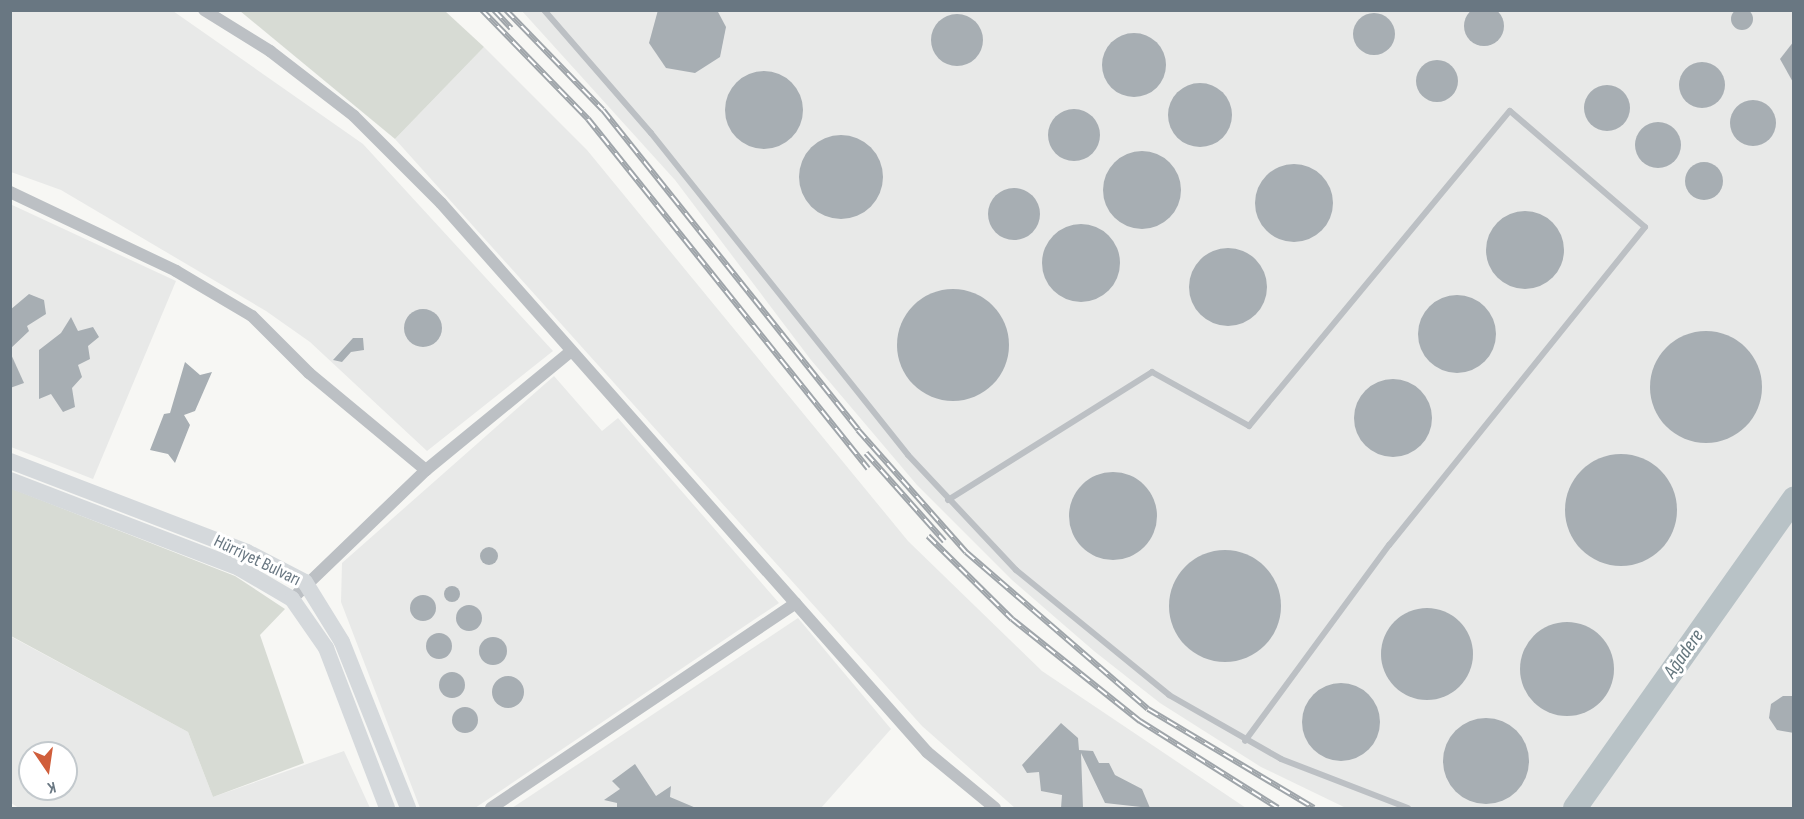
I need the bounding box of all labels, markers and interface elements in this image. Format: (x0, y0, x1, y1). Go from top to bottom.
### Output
street label: Hürriyet Bulvarı (210, 531, 304, 591)
water label: Ağadere (1659, 625, 1709, 683)
north arrow (18, 741, 78, 801)
text: K (46, 777, 58, 797)

